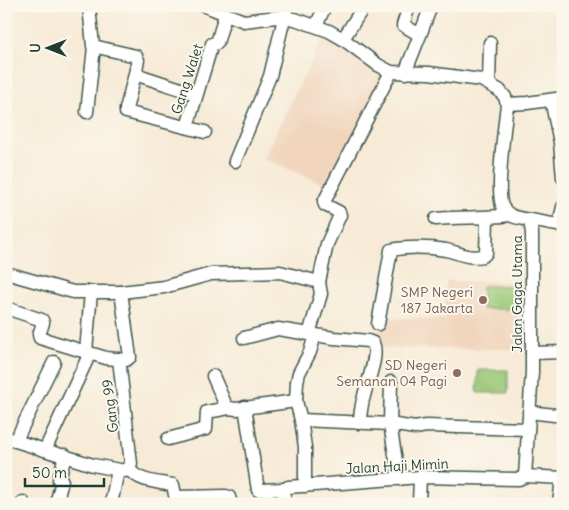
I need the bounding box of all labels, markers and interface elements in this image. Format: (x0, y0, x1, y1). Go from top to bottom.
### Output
north arrow (22, 22, 72, 72)
street label: Gang Walet (167, 41, 207, 117)
text: U (26, 43, 44, 53)
street label: Jalan Gaga Utama (508, 235, 526, 353)
place label: SMP Negeri 187 Jakarta (401, 283, 473, 317)
marker: SMP Negeri 187 Jakarta (477, 294, 489, 306)
place label: SD Negeri Semanan 04 Pagi (336, 356, 447, 390)
marker: SD Negeri Semanan 04 Pagi (451, 367, 463, 379)
street label: Gang 99 (98, 378, 122, 434)
street label: Jalan Haji Mimin (345, 454, 449, 478)
scale bar (25, 455, 104, 487)
text: 50 m (32, 463, 67, 482)

